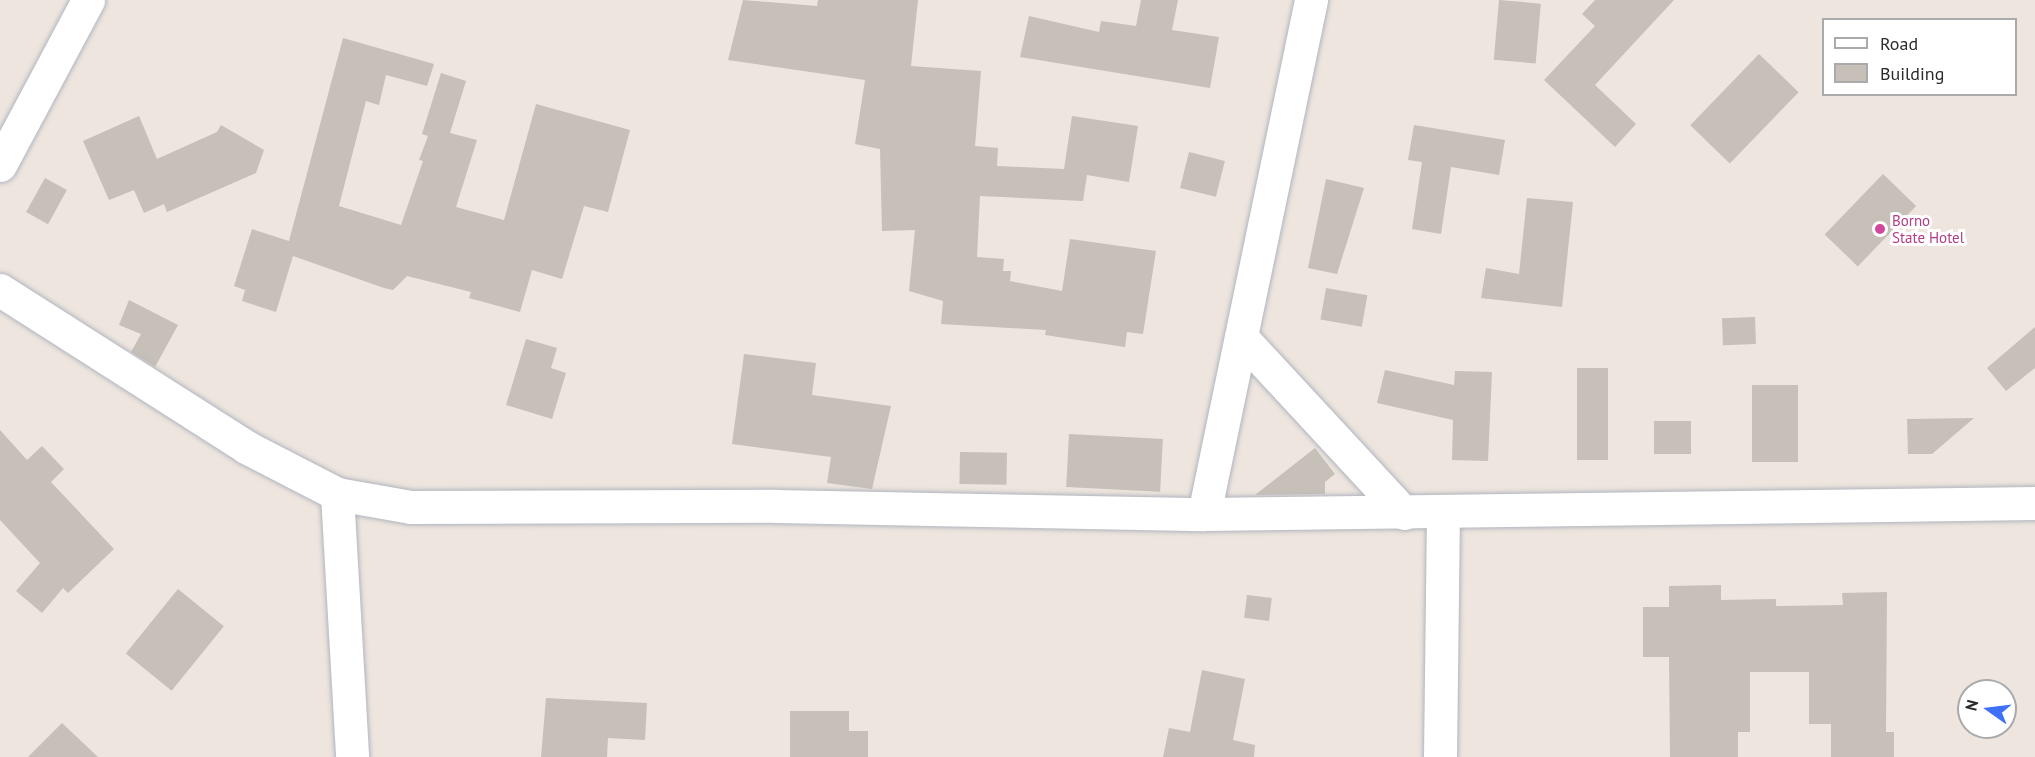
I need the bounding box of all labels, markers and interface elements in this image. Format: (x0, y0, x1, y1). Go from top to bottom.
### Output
legend (1822, 18, 2017, 96)
text: Road (1880, 32, 1918, 55)
text: Building (1880, 62, 1944, 85)
place label: Borno State Hotel (1892, 211, 1964, 246)
marker: Borno State Hotel (1873, 222, 1887, 236)
north arrow (1957, 679, 2017, 739)
text: N (1960, 698, 1982, 713)

